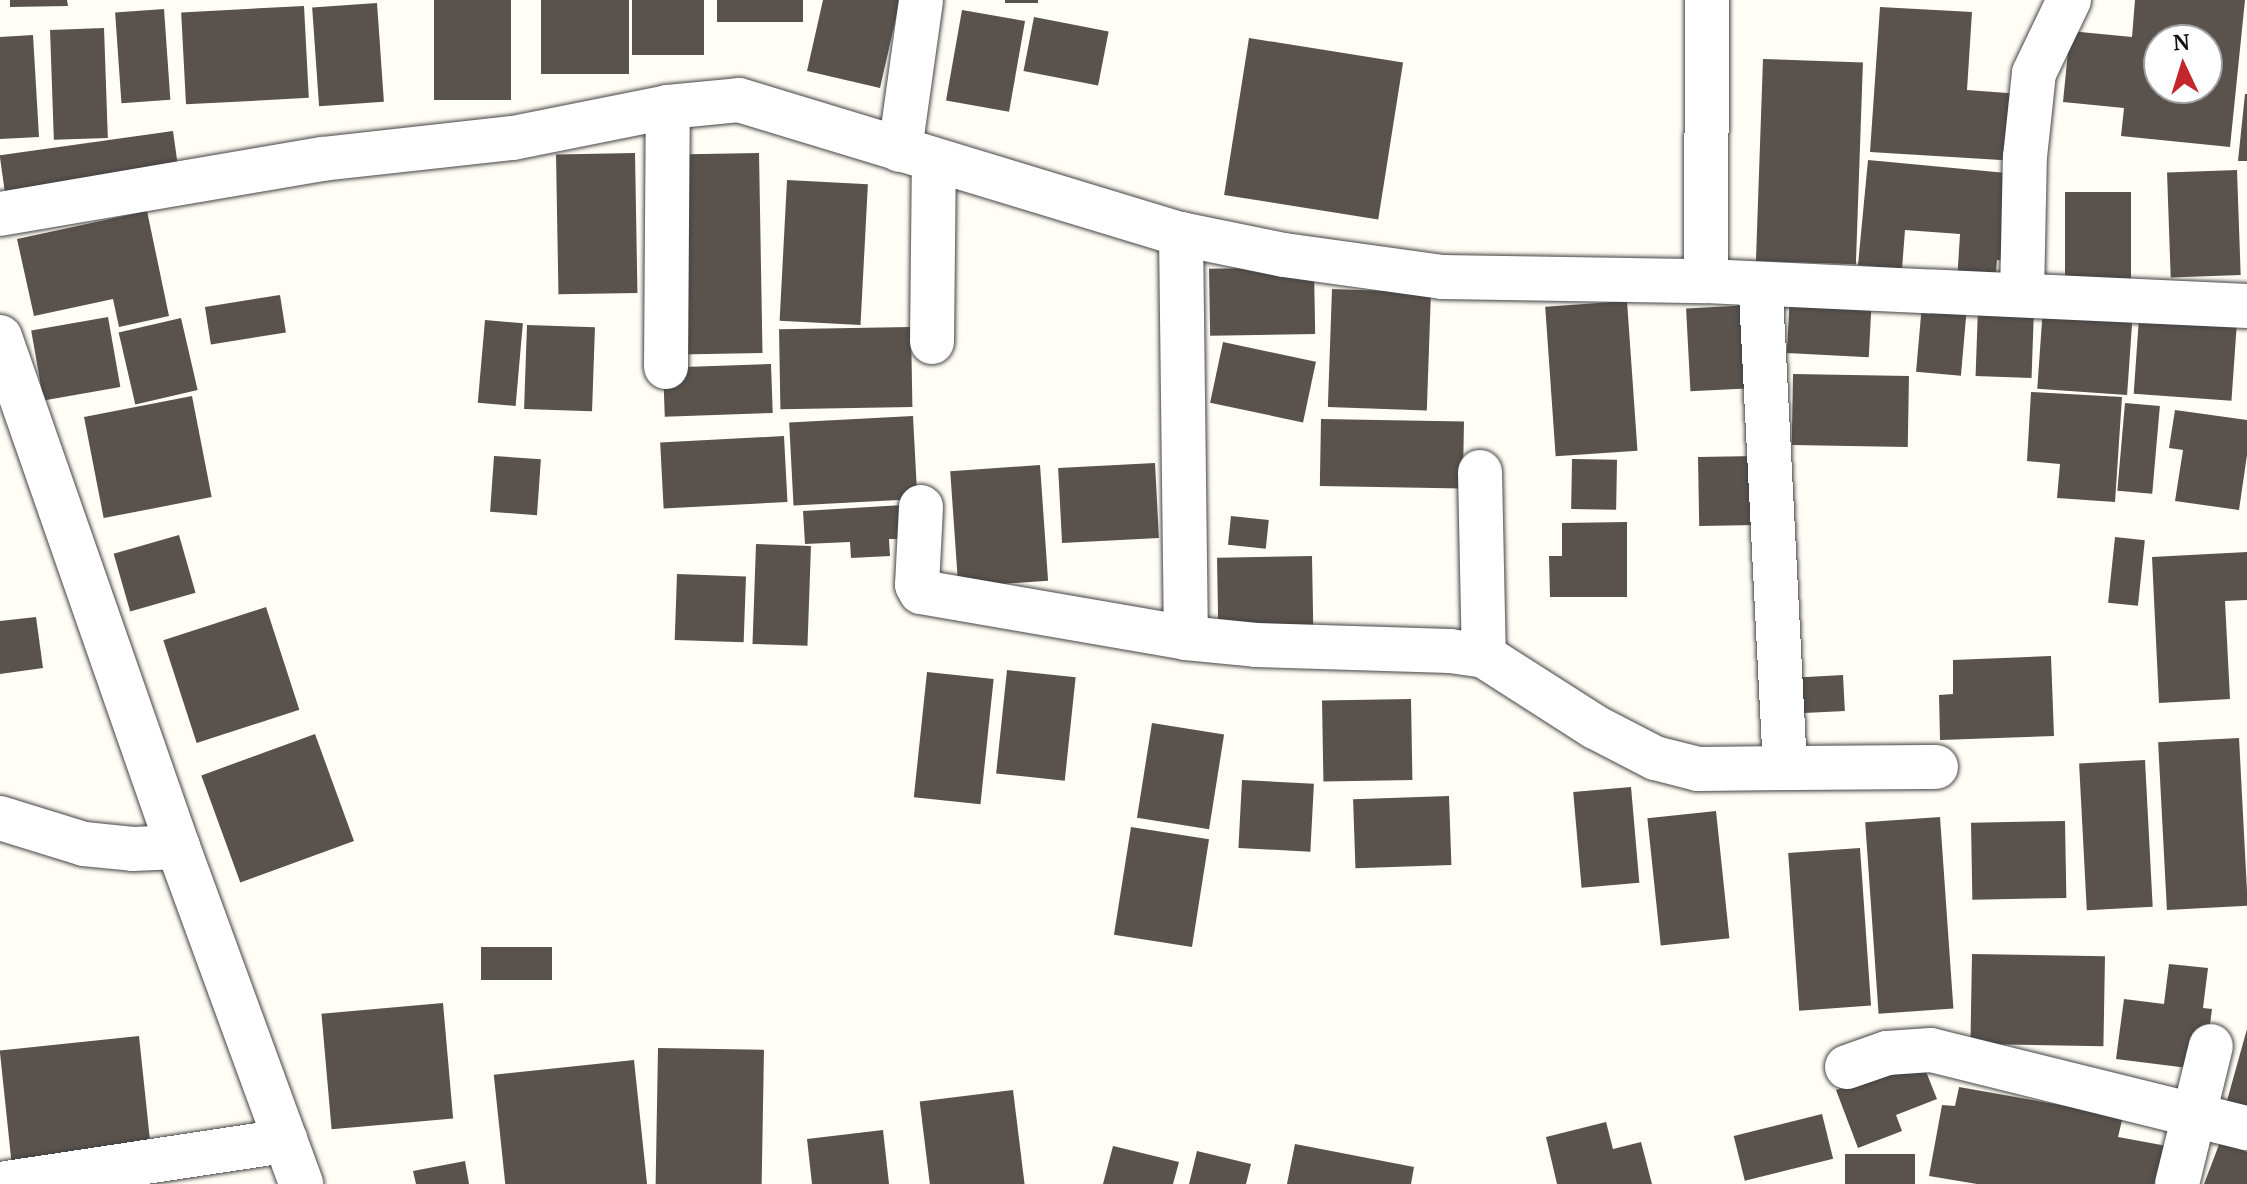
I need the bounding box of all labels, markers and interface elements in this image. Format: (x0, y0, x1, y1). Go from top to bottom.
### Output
north arrow (2143, 24, 2223, 104)
text: N (2172, 27, 2191, 57)

